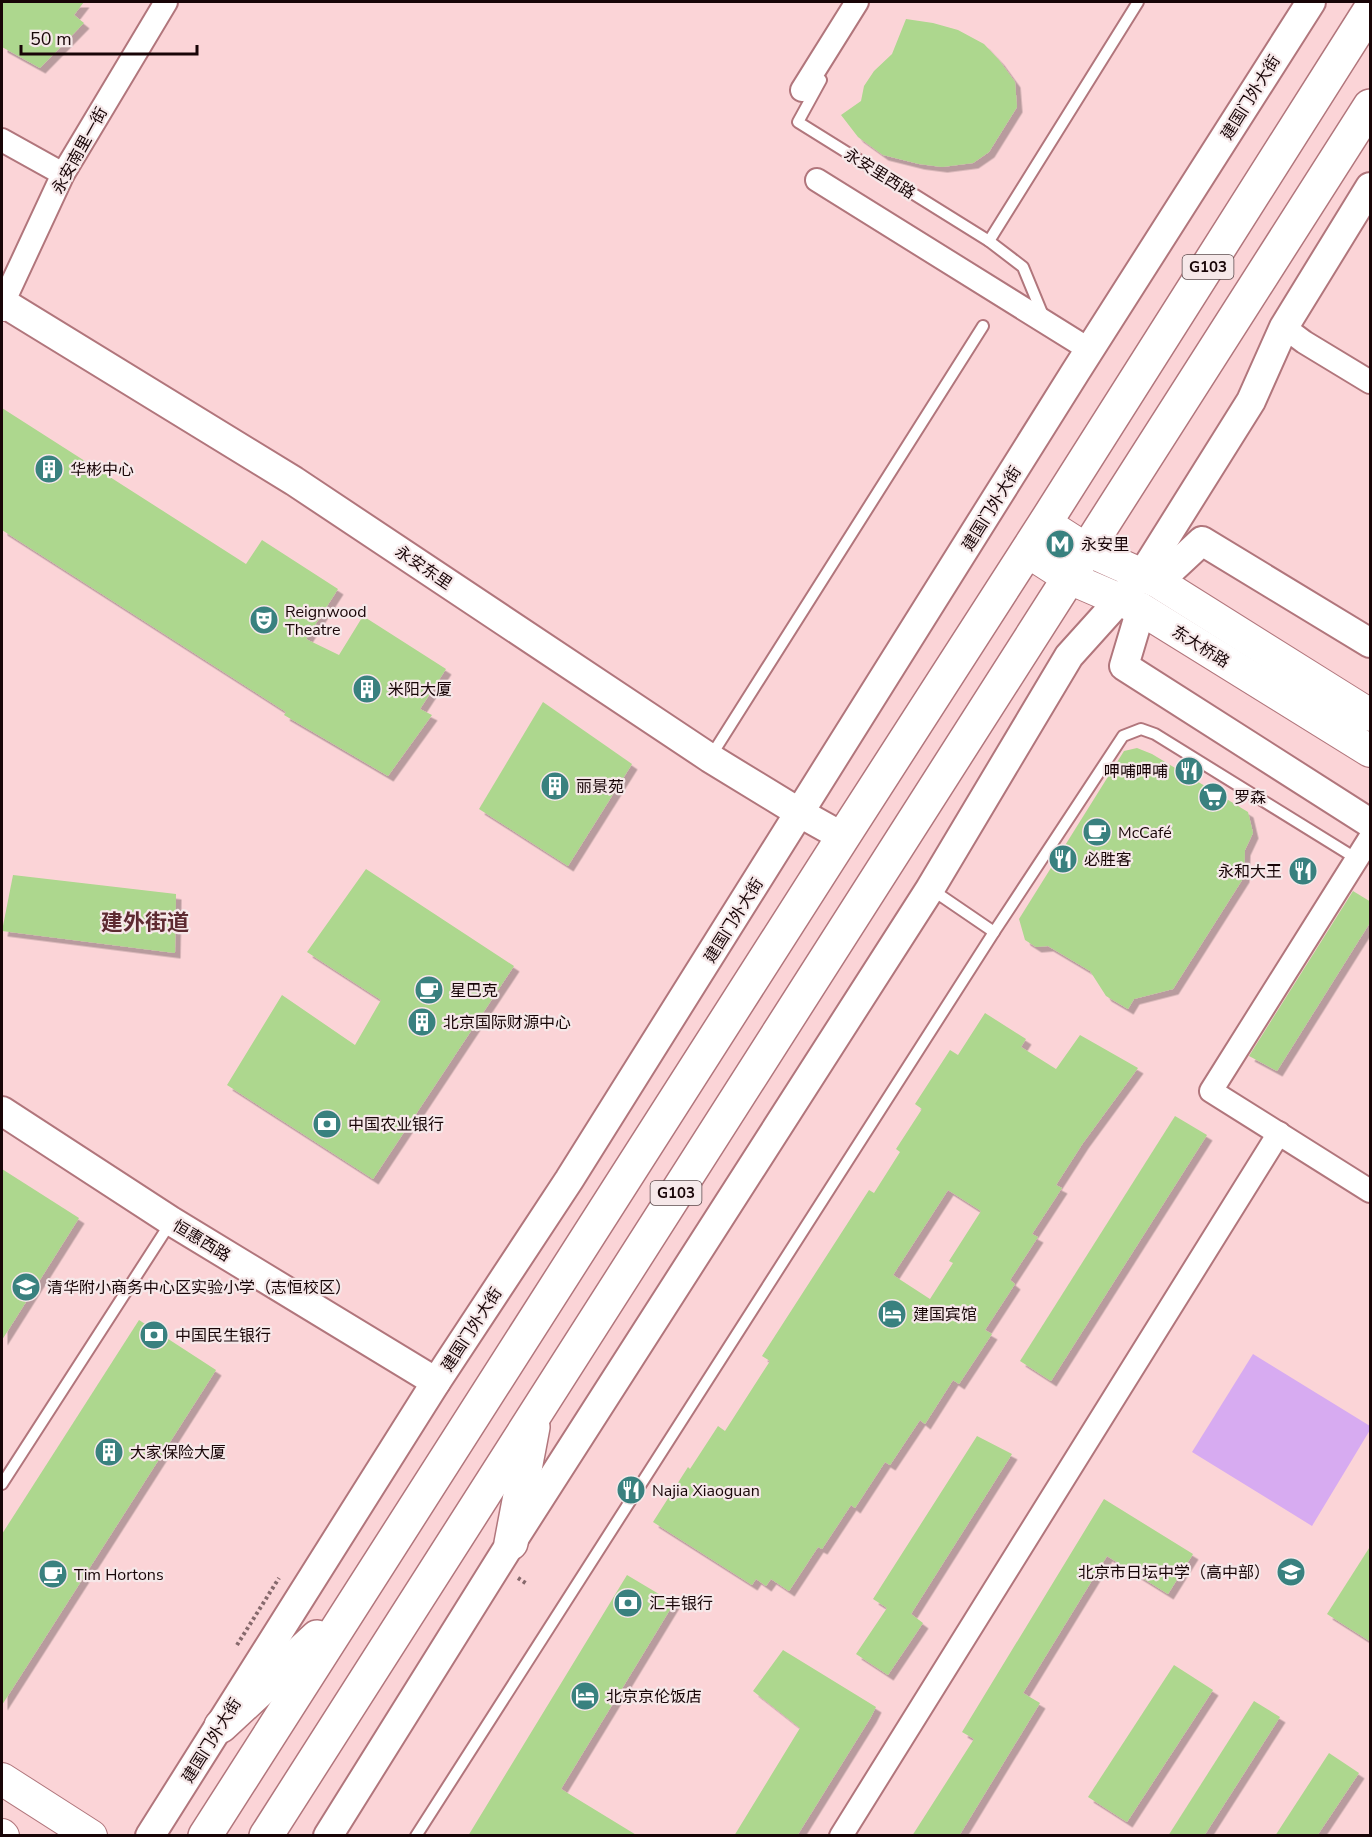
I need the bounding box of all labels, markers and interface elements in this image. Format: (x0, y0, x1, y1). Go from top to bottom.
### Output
scale bar (21, 18, 196, 56)
text: 50 m (30, 27, 72, 51)
street label: 建国门外大街 (1216, 51, 1286, 144)
street label: 永安南里一街 (47, 103, 113, 198)
street label: 永安里西路 (840, 143, 919, 204)
road number: G103 (1182, 255, 1234, 279)
building icon: 华彬中心 (33, 453, 65, 485)
place label: 华彬中心 (70, 459, 134, 481)
street label: 建国门外大街 (957, 462, 1027, 555)
metro station icon: 永安里 (1044, 528, 1076, 560)
place label: 永安里 (1081, 534, 1129, 556)
street label: 永安东里 (391, 541, 456, 595)
place label: Reignwood Theatre (285, 601, 367, 641)
theatre icon: Reignwood Theatre (248, 604, 280, 636)
street label: 东大桥路 (1167, 621, 1233, 673)
building icon: 米阳大厦 (351, 673, 383, 705)
place label: 米阳大厦 (388, 679, 452, 701)
restaurant icon: 呷哺呷哺 (1173, 755, 1205, 787)
place label: 呷哺呷哺 (1104, 761, 1168, 783)
building icon: 丽景苑 (539, 770, 571, 802)
place label: 丽景苑 (576, 776, 624, 798)
supermarket icon: 罗森 (1197, 781, 1229, 813)
place label: 罗森 (1234, 787, 1266, 809)
cafe icon: McCafé (1081, 816, 1113, 848)
place label: McCafé (1118, 822, 1172, 844)
restaurant icon: 必胜客 (1047, 843, 1079, 875)
place label: 必胜客 (1084, 849, 1132, 871)
restaurant icon: 永和大王 (1287, 855, 1319, 887)
place label: 永和大王 (1218, 861, 1282, 883)
street label: 建国门外大街 (699, 874, 769, 967)
district label: 建外街道 (101, 908, 189, 938)
cafe icon: 星巴克 (413, 974, 445, 1006)
place label: 星巴克 (450, 980, 498, 1002)
building icon: 北京国际财源中心 (406, 1006, 438, 1038)
place label: 北京国际财源中心 (443, 1012, 571, 1034)
bank icon: 中国农业银行 (311, 1108, 343, 1140)
place label: 中国农业银行 (348, 1114, 444, 1136)
road number: G103 (650, 1181, 702, 1205)
street label: 恒惠西路 (168, 1215, 235, 1267)
school or university icon: 清华附小商务中心区实验小学（志恒校区） (10, 1271, 42, 1303)
place label: 清华附小商务中心区实验小学（志恒校区） (47, 1277, 351, 1299)
street label: 建国门外大街 (436, 1283, 507, 1376)
hotel icon: 建国宾馆 (876, 1298, 908, 1330)
place label: 建国宾馆 (913, 1304, 977, 1326)
bank icon: 中国民生银行 (138, 1319, 170, 1351)
place label: 中国民生银行 (175, 1325, 271, 1347)
building icon: 大家保险大厦 (93, 1436, 125, 1468)
place label: 大家保险大厦 (130, 1442, 226, 1464)
restaurant icon: Najia Xiaoguan (615, 1474, 647, 1506)
place label: Najia Xiaoguan (652, 1480, 760, 1502)
school or university icon: 北京市日坛中学（高中部） (1275, 1556, 1307, 1588)
cafe icon: Tim Hortons (37, 1558, 69, 1590)
place label: 北京市日坛中学（高中部） (1078, 1562, 1270, 1584)
place label: Tim Hortons (74, 1564, 164, 1586)
bank icon: 汇丰银行 (612, 1587, 644, 1619)
place label: 汇丰银行 (649, 1593, 713, 1615)
hotel icon: 北京京伦饭店 (569, 1680, 601, 1712)
place label: 北京京伦饭店 (606, 1686, 702, 1708)
street label: 建国门外大街 (177, 1694, 247, 1787)

